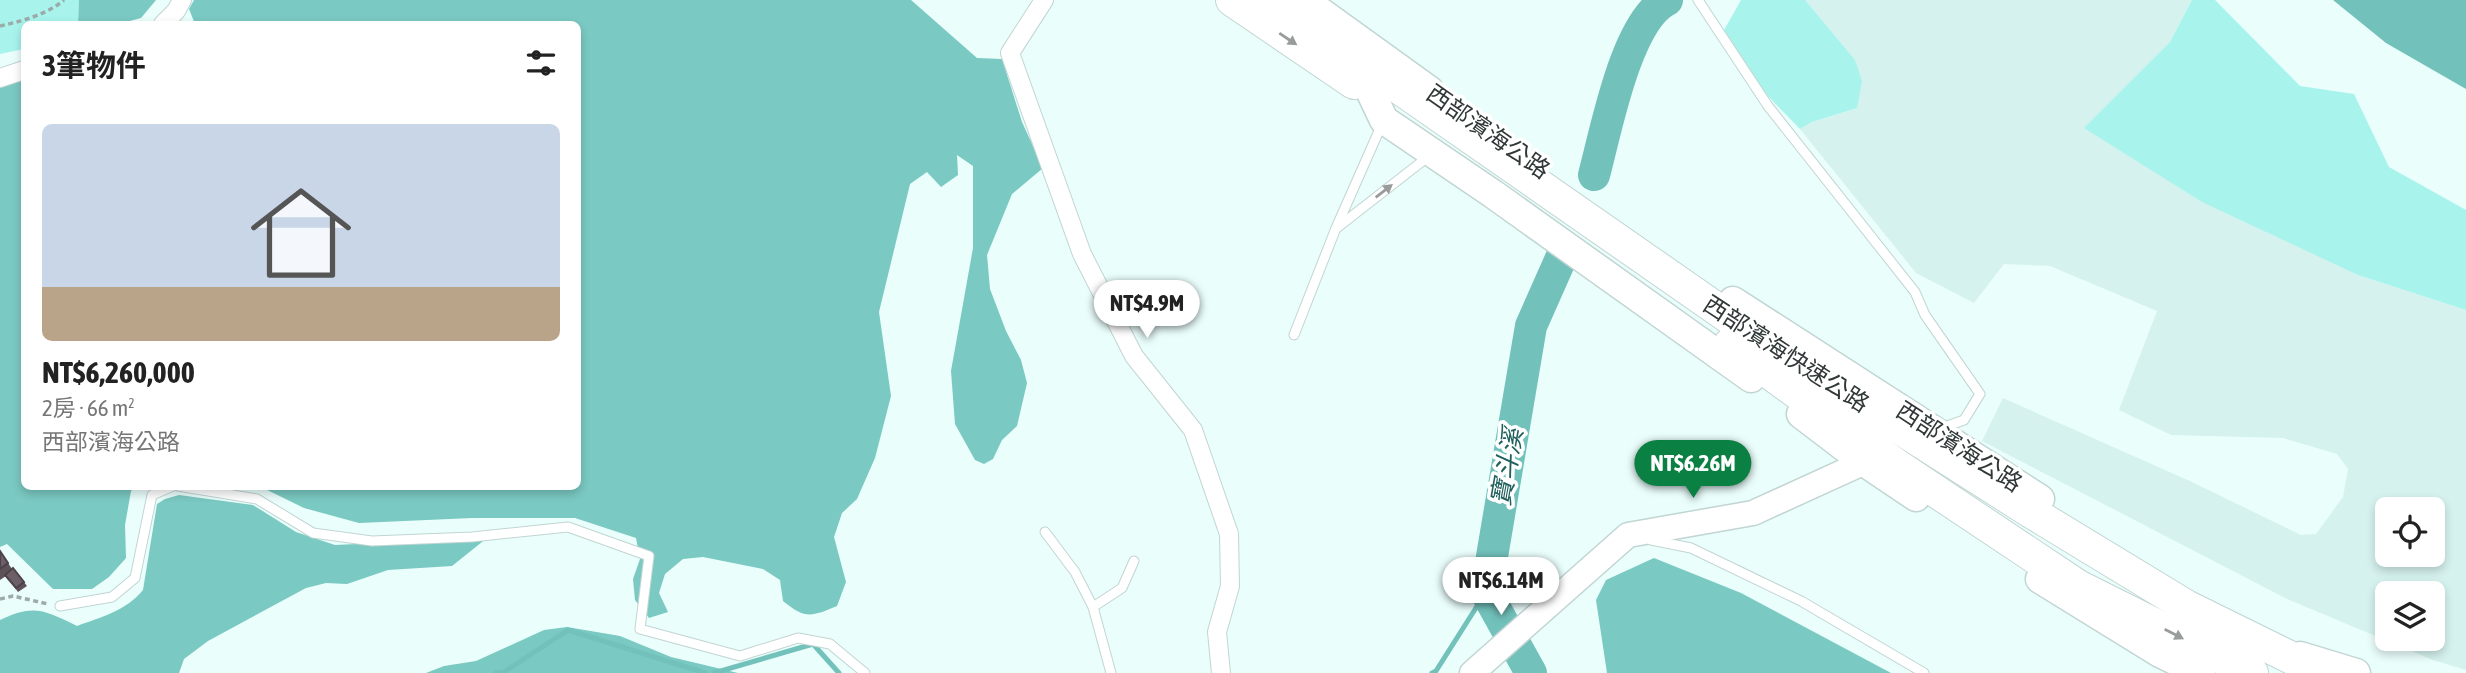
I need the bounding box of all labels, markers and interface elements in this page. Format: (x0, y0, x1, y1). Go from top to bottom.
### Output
one-way arrow (1278, 32, 1298, 45)
icon: filters (522, 44, 560, 82)
text: 3筆物件 (42, 48, 146, 82)
street label: 西部濱海公路 (1422, 79, 1555, 184)
icon: home (238, 170, 364, 296)
one-way arrow (1375, 183, 1393, 198)
pin: NT$4.9M (1082, 280, 1212, 340)
text: NT$4.9M (1110, 290, 1184, 316)
street label: 西部濱海快速公路 (1698, 290, 1874, 417)
text: NT$6,260,000 (42, 355, 195, 389)
text: 2房 · 66 m² (42, 395, 135, 421)
street label: 西部濱海公路 (1892, 396, 2027, 497)
water label: 寶斗溪 (1485, 422, 1529, 508)
text: 西部濱海公路 (42, 429, 180, 455)
pin: NT$6.26M (1621, 440, 1765, 500)
text: NT$6.26M (1650, 450, 1736, 476)
map controls (2375, 497, 2445, 651)
button: locate (2375, 497, 2445, 567)
pin: NT$6.14M (1429, 558, 1573, 617)
text: NT$6.14M (1458, 567, 1544, 593)
button: layers (2375, 581, 2445, 651)
one-way arrow (2164, 628, 2184, 639)

